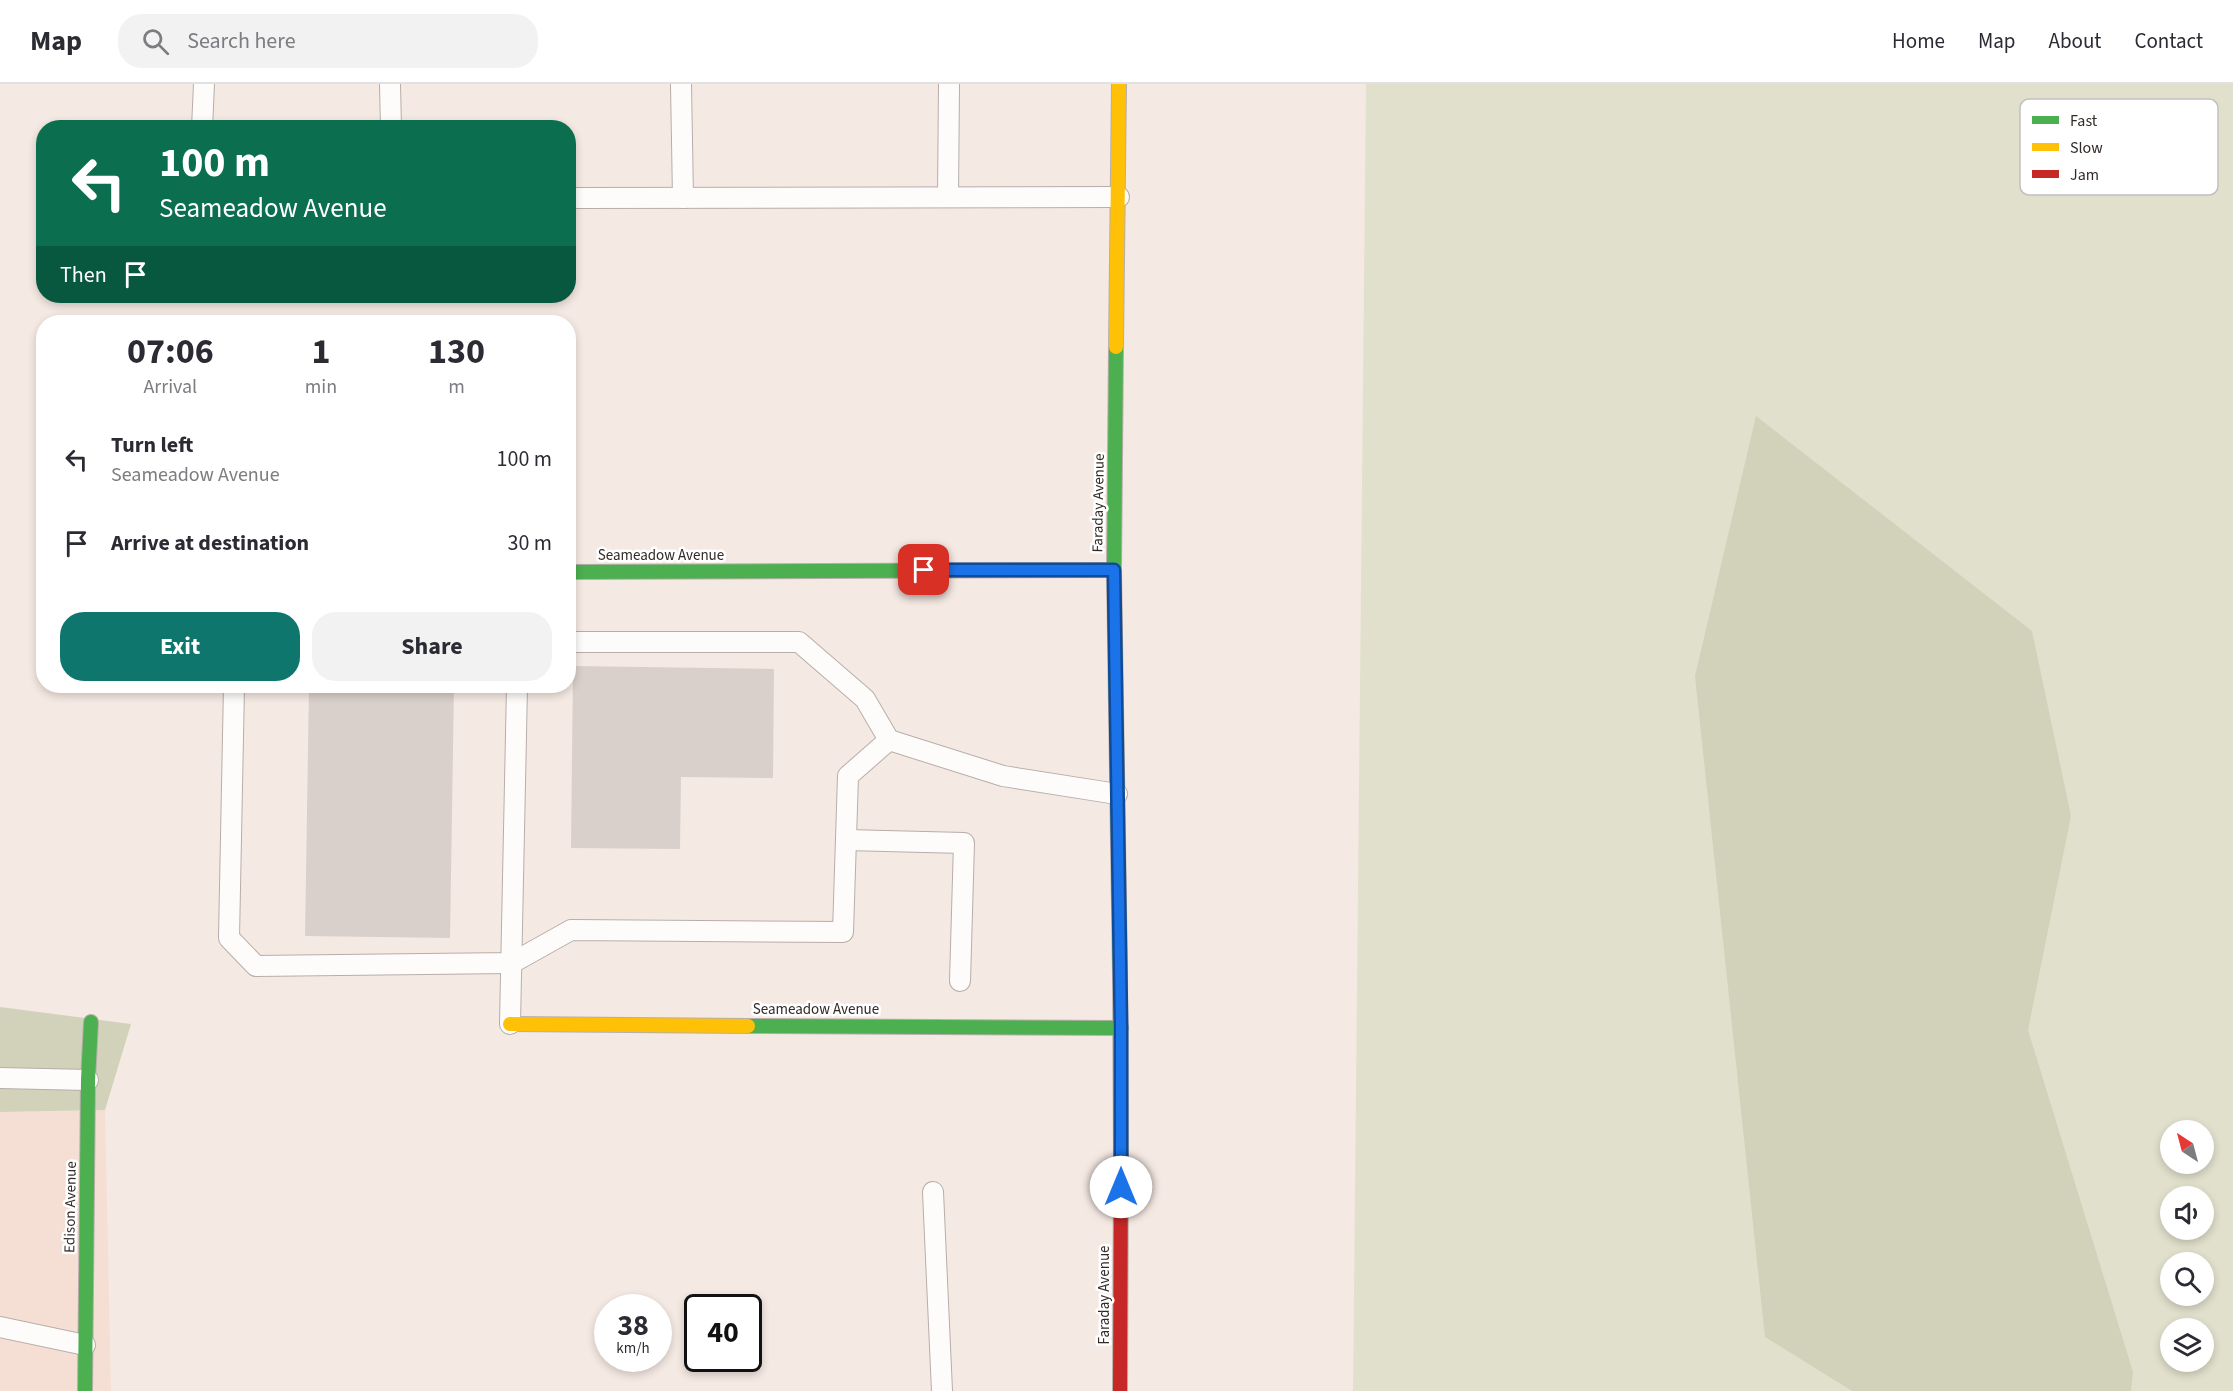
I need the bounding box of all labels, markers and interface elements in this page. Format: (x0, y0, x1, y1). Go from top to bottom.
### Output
search box (118, 14, 538, 68)
text: Map (30, 21, 82, 61)
icon: search (139, 25, 172, 58)
text: Search here (187, 25, 296, 57)
text: Home (1892, 26, 1945, 56)
text: Map (1978, 26, 2016, 56)
text: About (2049, 26, 2101, 56)
text: Contact (2134, 26, 2203, 56)
legend (2020, 99, 2218, 195)
text: Fast (2070, 110, 2098, 132)
text: 100 m (159, 133, 270, 193)
text: Slow (2070, 137, 2103, 159)
icon: left (60, 144, 138, 222)
text: Jam (2070, 164, 2099, 186)
text: Seameadow Avenue (159, 189, 387, 228)
icon: arrive (119, 258, 152, 291)
text: Then (60, 259, 107, 291)
text: 07:06 (127, 326, 214, 377)
text: 1 (311, 326, 330, 377)
text: 130 (428, 326, 485, 377)
text: Arrival (143, 373, 197, 401)
text: min (305, 373, 337, 401)
text: m (448, 373, 465, 401)
text: Turn left (111, 429, 193, 461)
icon: left (60, 443, 93, 476)
text: 100 m (497, 443, 552, 475)
street label: Faraday Avenue (1087, 453, 1110, 553)
text: Seameadow Avenue (111, 461, 280, 489)
icon: arrive (60, 527, 93, 560)
text: Arrive at destination (111, 527, 309, 559)
text: 30 m (507, 527, 552, 559)
pin (898, 544, 949, 595)
street label: Seameadow Avenue (598, 545, 724, 566)
icon: arrive (907, 553, 940, 586)
button: Exit (60, 612, 300, 681)
button: Share (312, 612, 552, 681)
street label: Seameadow Avenue (753, 999, 879, 1020)
north arrow (2160, 1120, 2214, 1174)
map controls (2160, 1120, 2214, 1372)
position arrow (1089, 1155, 1153, 1219)
street label: Edison Avenue (59, 1161, 82, 1253)
button: sound (2160, 1186, 2214, 1240)
street label: Faraday Avenue (1094, 1246, 1115, 1345)
button: search (2160, 1252, 2214, 1306)
speed limit sign: 40 (684, 1294, 762, 1372)
text: 38 (617, 1304, 649, 1347)
button: layers (2160, 1318, 2214, 1372)
text: km/h (616, 1338, 650, 1359)

